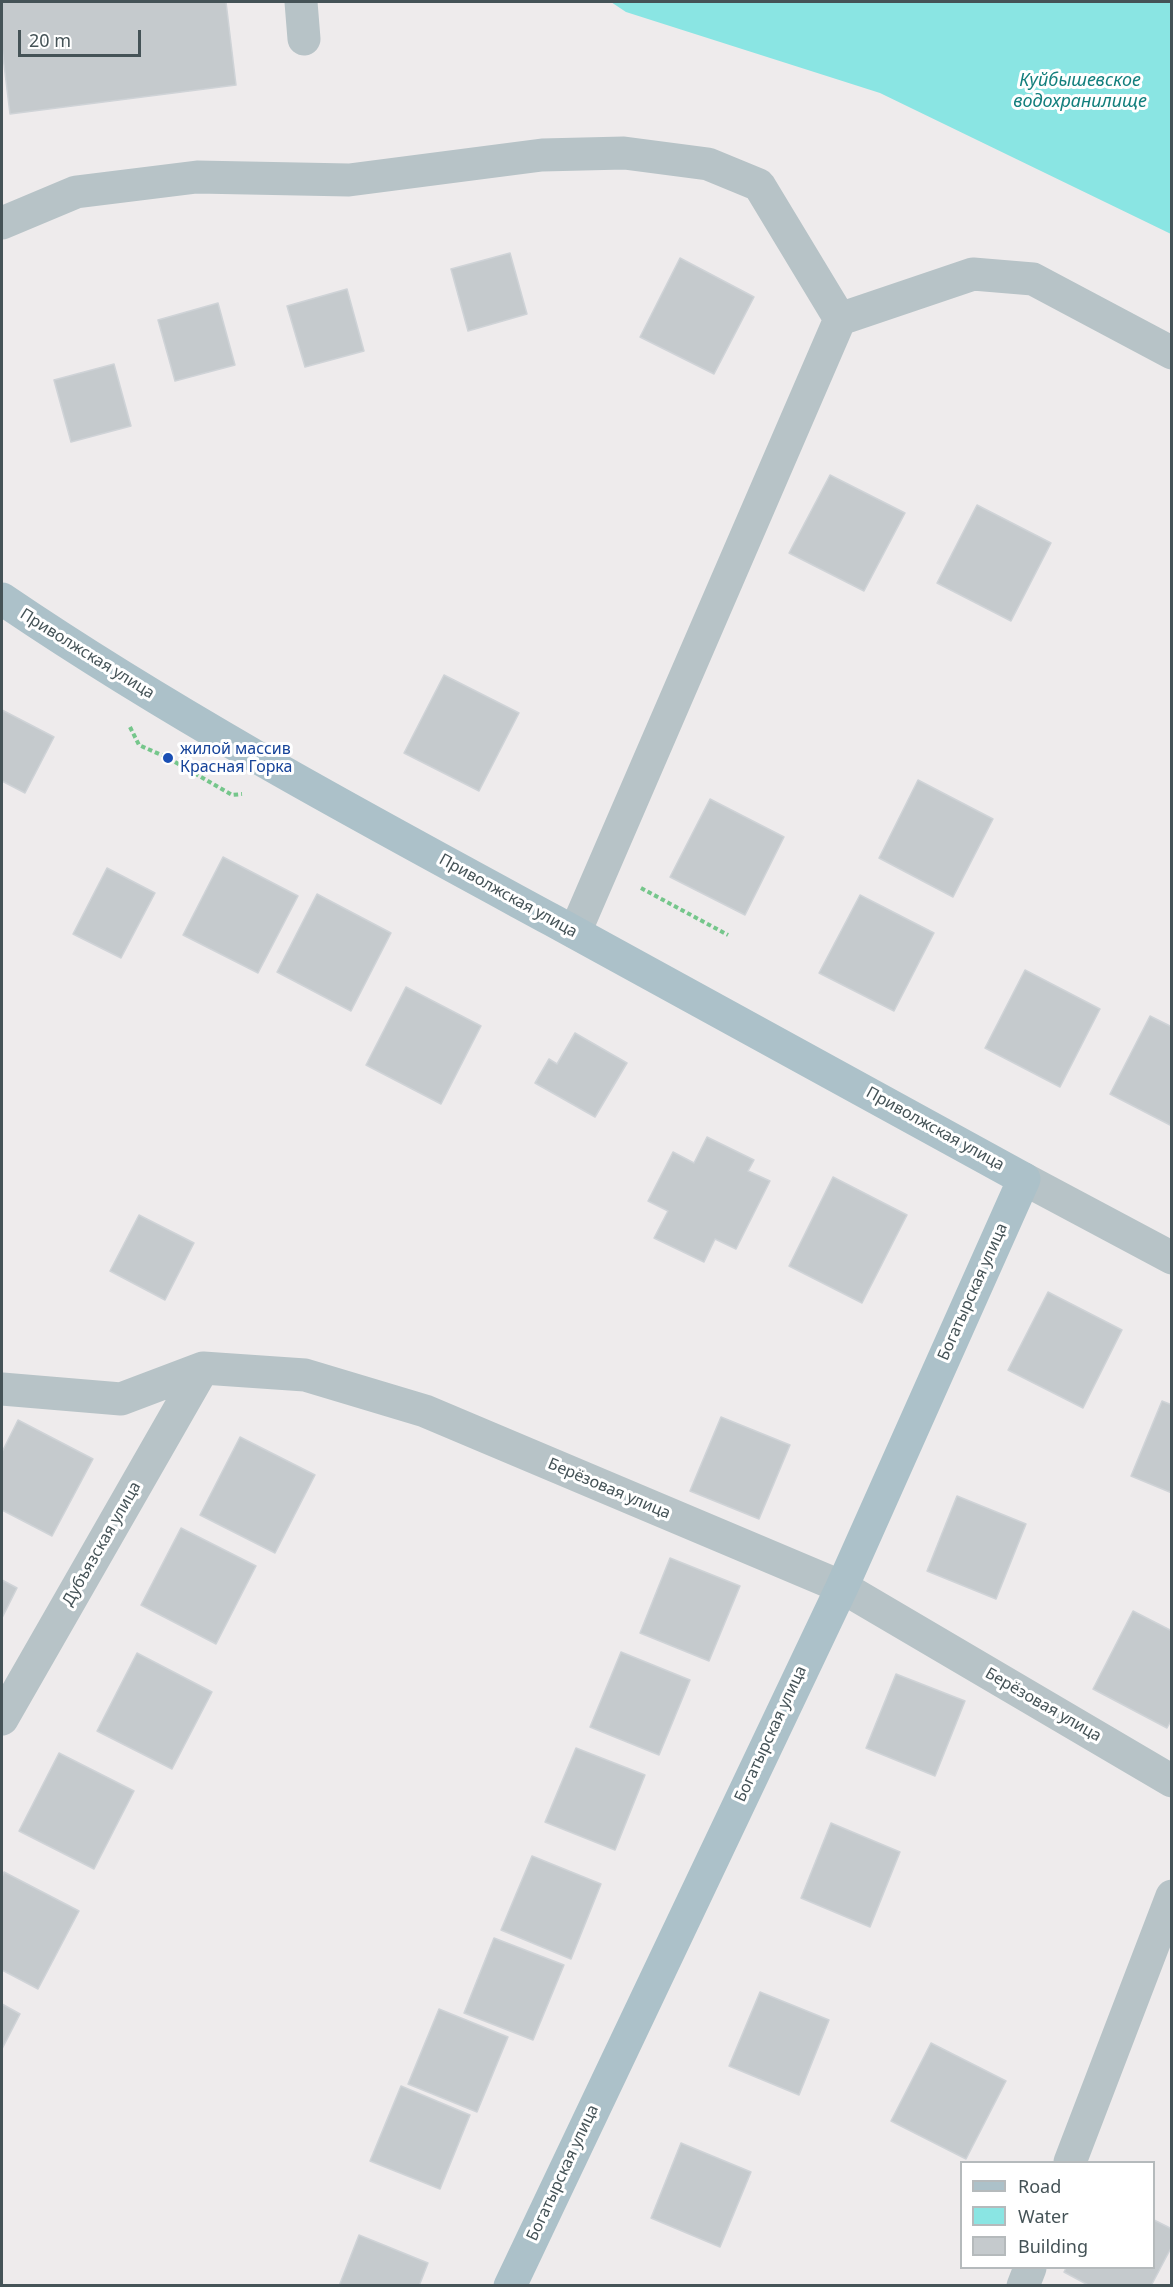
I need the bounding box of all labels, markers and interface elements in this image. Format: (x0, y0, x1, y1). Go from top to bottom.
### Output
scale bar (21, 18, 144, 56)
text: 20 m (29, 28, 71, 52)
water label: Куйбышевское водохранилище (1013, 70, 1147, 112)
street label: Приволжская улица (16, 605, 158, 703)
place label: жилой массив Красная Горка (180, 739, 292, 777)
marker: жилой массив Красная Горка (161, 751, 175, 765)
street label: Приволжская улица (436, 850, 580, 942)
street label: Приволжская улица (863, 1083, 1007, 1175)
street label: Богатырская улица (934, 1220, 1012, 1364)
street label: Берёзовая улица (545, 1455, 673, 1523)
street label: Дубъязская улица (59, 1479, 145, 1609)
street label: Богатырская улица (731, 1663, 811, 1805)
street label: Берёзовая улица (981, 1664, 1105, 1746)
street label: Богатырская улица (523, 2102, 603, 2244)
legend (960, 2161, 1155, 2269)
text: Road (1018, 2174, 1061, 2198)
text: Water (1018, 2204, 1069, 2228)
text: Building (1018, 2234, 1088, 2258)

